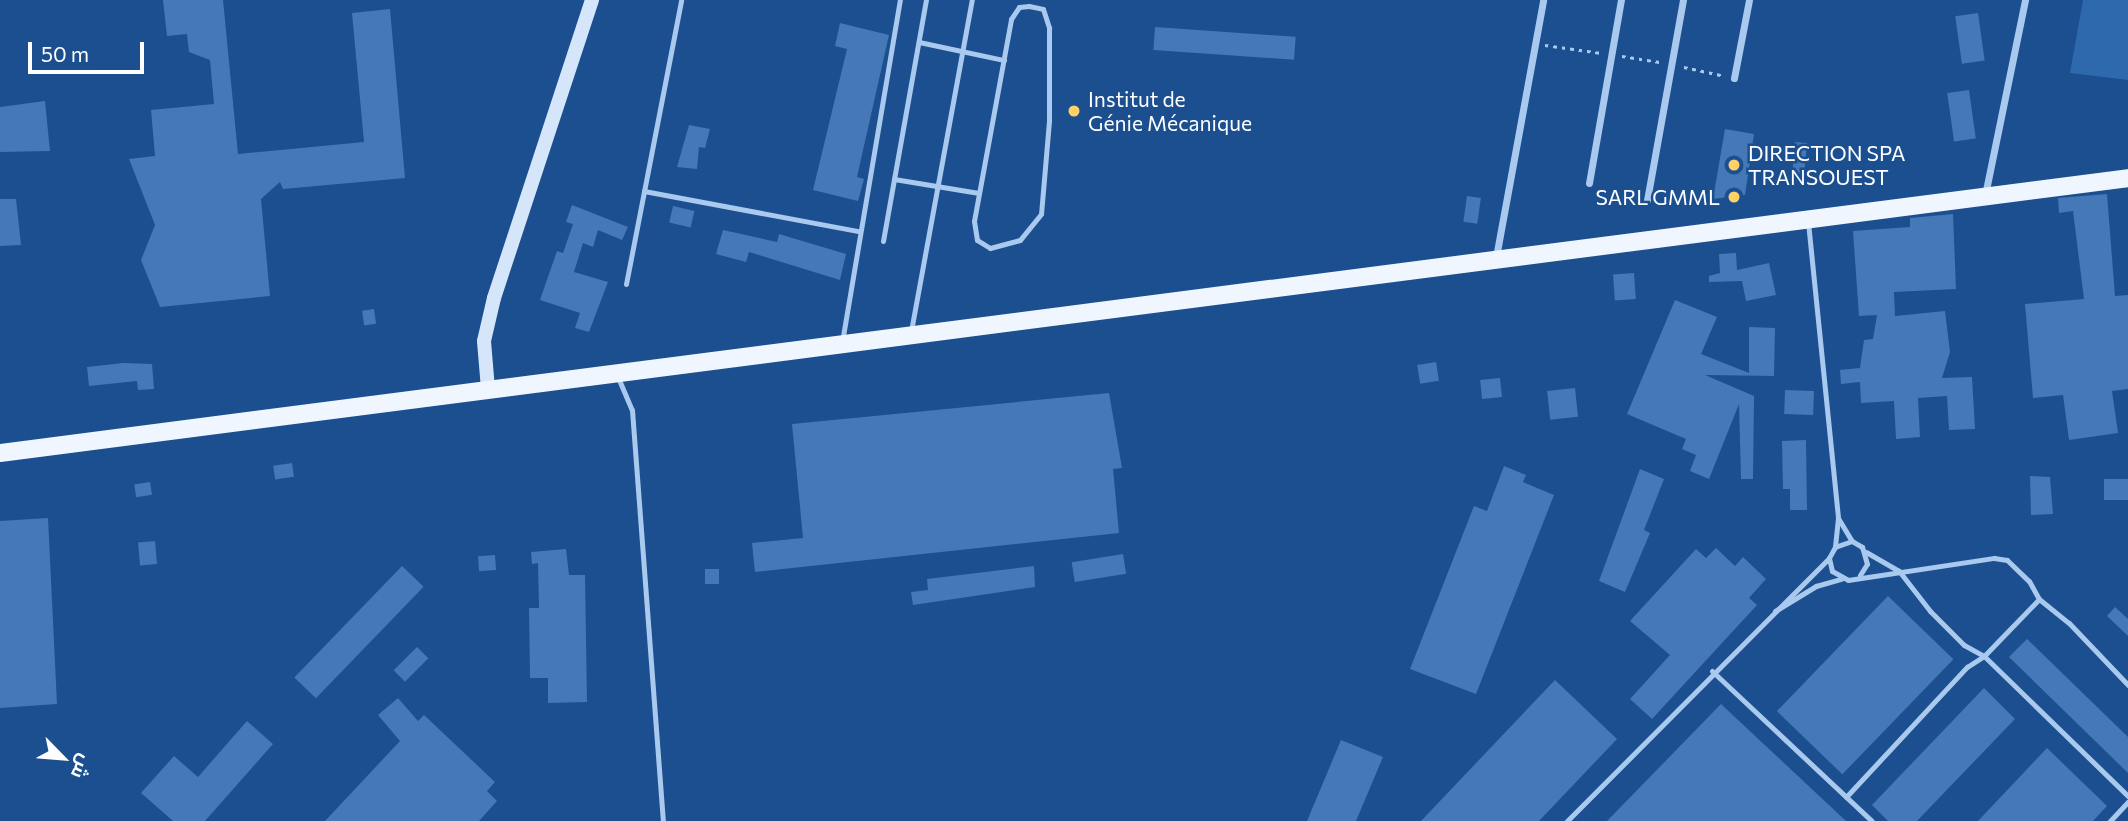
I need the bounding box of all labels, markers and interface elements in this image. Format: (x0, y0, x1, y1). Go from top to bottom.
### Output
scale bar (32, 28, 147, 72)
text: 50 m (41, 41, 89, 66)
place label: Institut de Génie Mécanique (1088, 86, 1252, 136)
marker: Institut de Génie Mécanique (1066, 103, 1082, 119)
place label: DIRECTION SPA TRANSOUEST (1748, 140, 1905, 190)
marker: DIRECTION SPA TRANSOUEST (1726, 157, 1742, 173)
place label: SARL GMML (1595, 184, 1720, 210)
marker: SARL GMML (1726, 189, 1742, 205)
north arrow (28, 723, 98, 793)
text: ش (67, 751, 98, 783)

